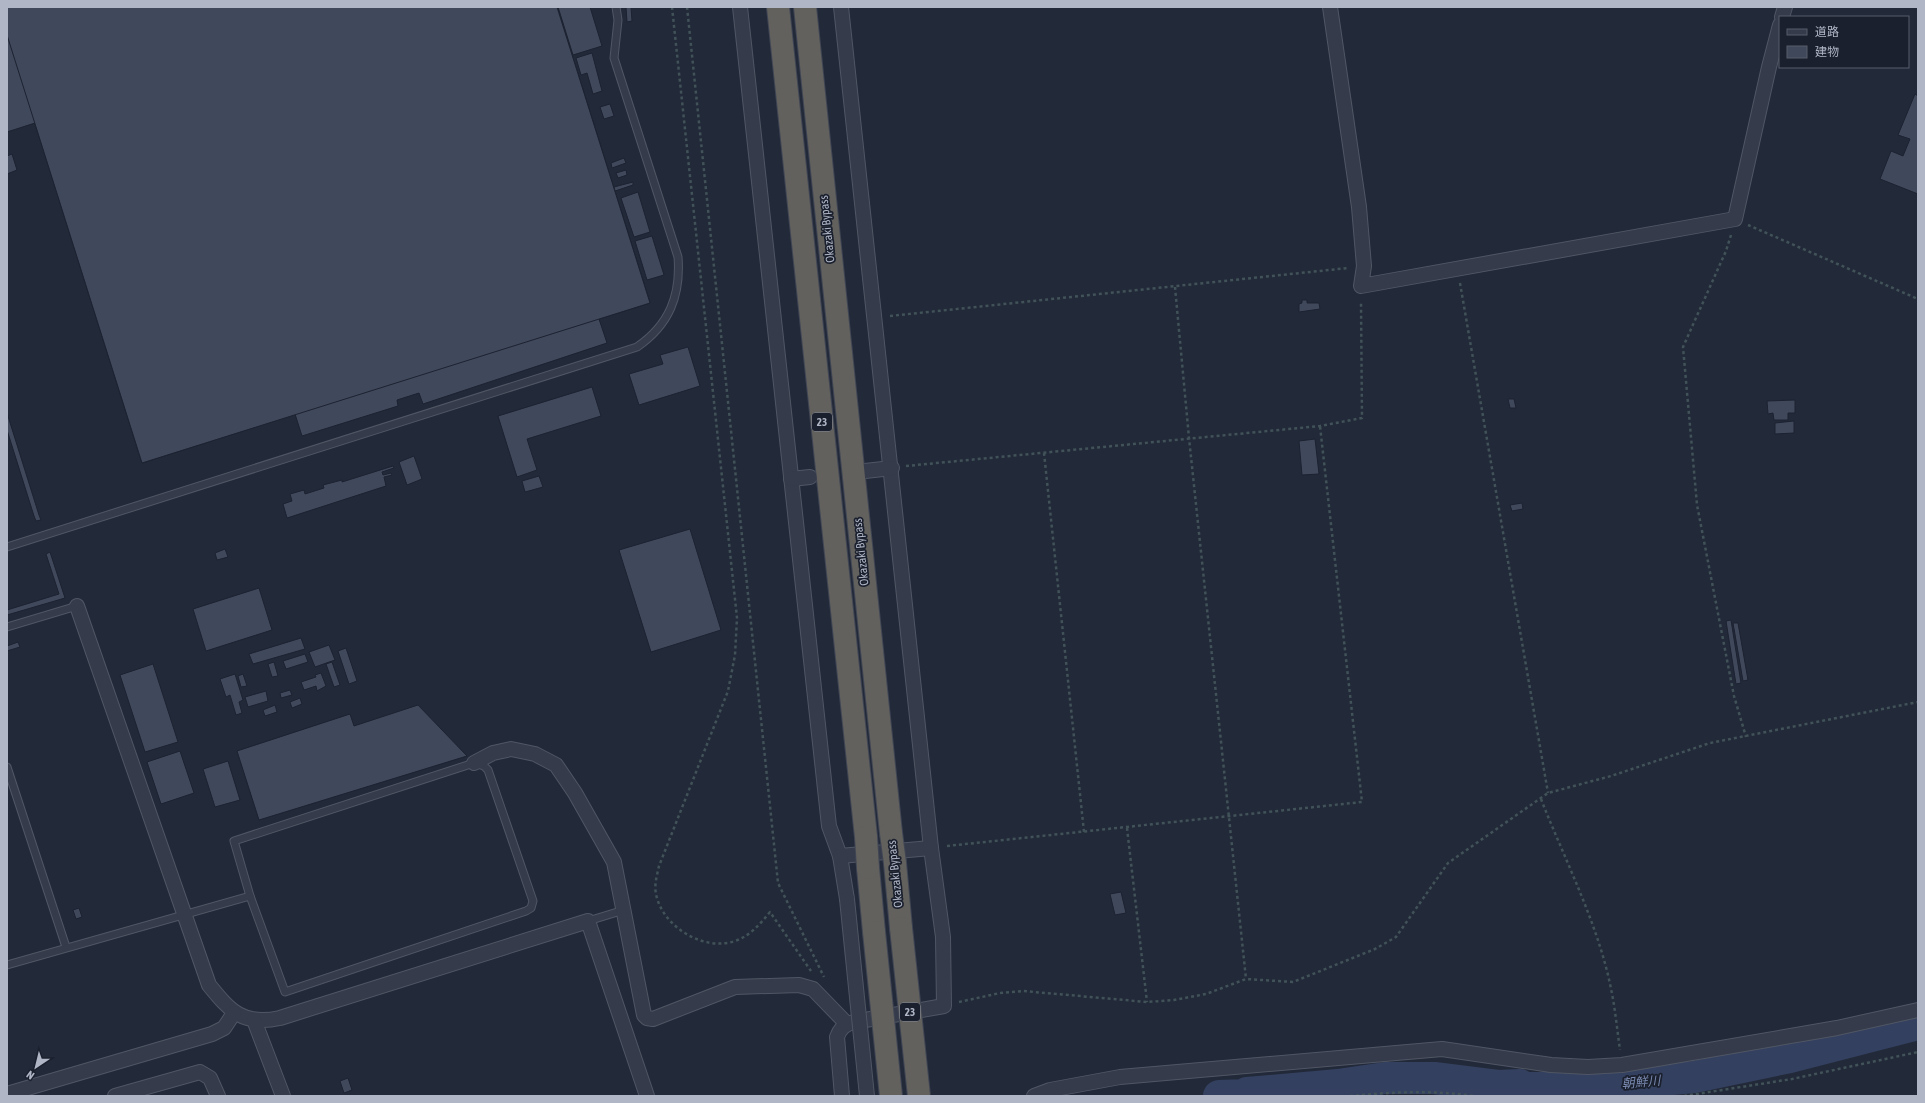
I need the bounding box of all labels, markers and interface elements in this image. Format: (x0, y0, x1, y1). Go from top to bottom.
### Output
legend (1779, 16, 1909, 68)
text: 道路 (1815, 25, 1839, 39)
text: 建物 (1815, 45, 1839, 59)
street label: Okazaki Bypass (817, 195, 837, 263)
road number: 23 (812, 413, 832, 431)
street label: Okazaki Bypass (851, 518, 871, 586)
street label: Okazaki Bypass (885, 840, 905, 908)
road number: 23 (900, 1003, 920, 1021)
north arrow (16, 1047, 56, 1087)
text: N (24, 1068, 36, 1082)
water label: 朝鮮川 (1621, 1073, 1663, 1091)

